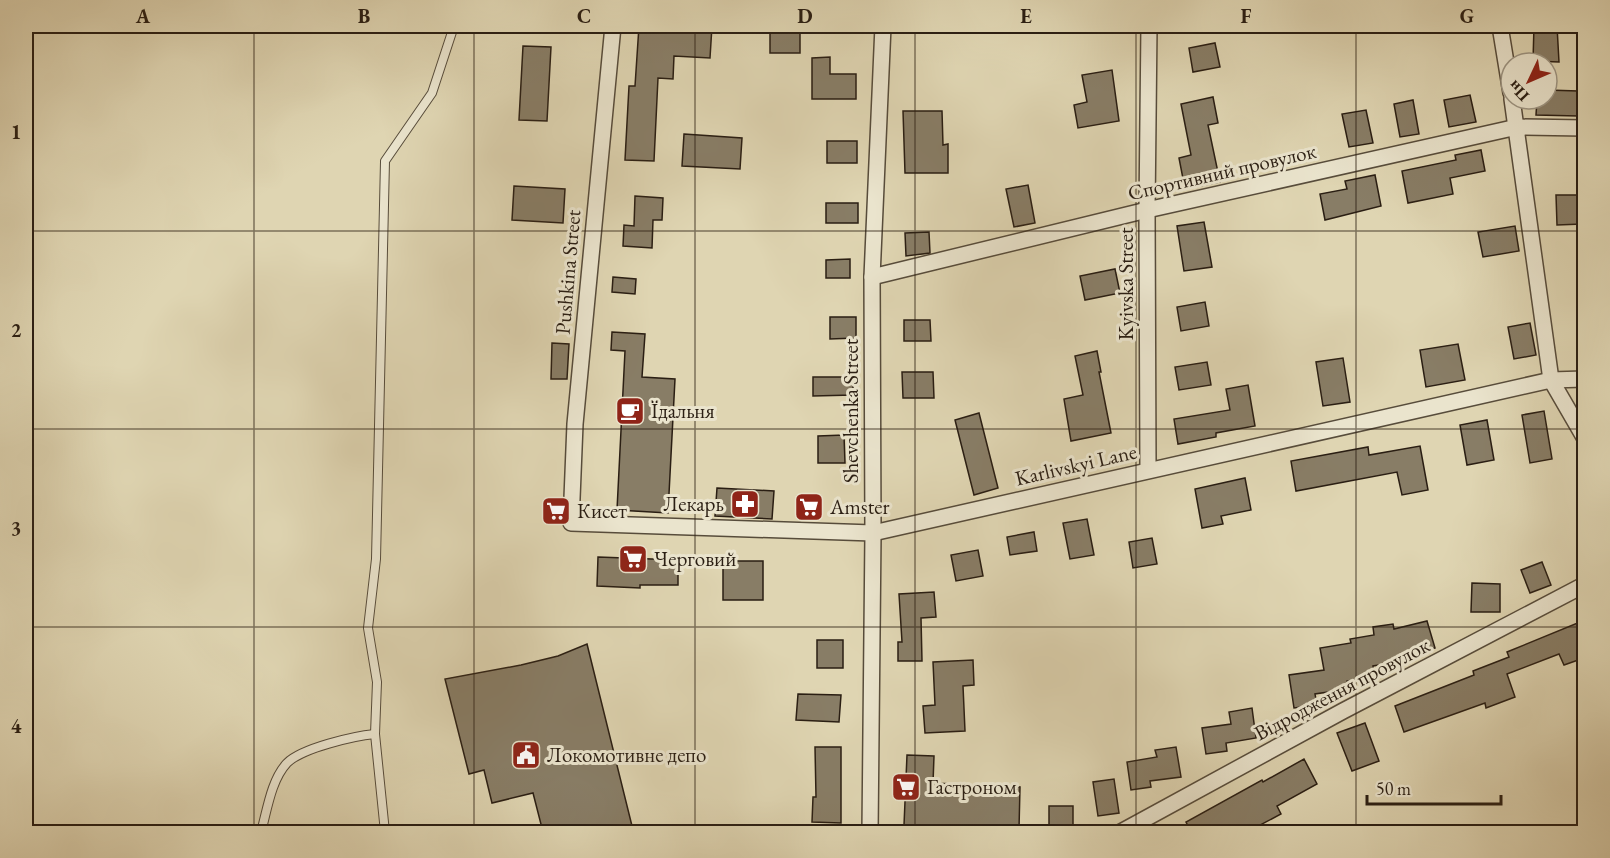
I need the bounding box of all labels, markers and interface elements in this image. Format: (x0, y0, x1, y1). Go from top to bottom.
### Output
text: A (135, 3, 151, 29)
text: B (358, 3, 370, 29)
text: C (577, 3, 591, 29)
text: D (797, 3, 813, 29)
text: E (1020, 3, 1032, 29)
text: F (1241, 3, 1252, 29)
text: G (1460, 3, 1474, 29)
north arrow (1499, 51, 1559, 111)
text: Пн (1503, 76, 1534, 106)
text: 1 (11, 119, 21, 145)
street label: Спортивний провулок (1125, 137, 1319, 206)
street label: Pushkina Street (549, 208, 586, 335)
street label: Kyivska Street (1112, 227, 1139, 341)
text: 2 (11, 317, 22, 343)
street label: Shevchenka Street (837, 338, 864, 483)
cafe icon: Їдальня (614, 395, 646, 427)
place label: Їдальня (651, 397, 715, 424)
street label: Karlіvskyi Lane (1012, 437, 1139, 492)
pharmacy icon: Лекарь (729, 488, 761, 520)
place label: Лекарь (663, 490, 724, 517)
supermarket icon: Amster (793, 491, 825, 523)
place label: Amster (829, 493, 889, 520)
supermarket icon: Кисет (540, 495, 572, 527)
place label: Кисет (577, 497, 627, 524)
text: 3 (11, 515, 21, 541)
supermarket icon: Черговий (617, 543, 649, 575)
place label: Черговий (654, 545, 736, 572)
street label: Відродження провулок (1249, 631, 1434, 746)
text: 4 (11, 713, 22, 739)
public building icon: Локомотивне депо (510, 739, 542, 771)
place label: Локомотивне депо (547, 741, 706, 768)
scale bar (1367, 768, 1500, 806)
supermarket icon: Гастроном (890, 771, 922, 803)
place label: Гастроном (927, 773, 1017, 800)
text: 50 m (1376, 777, 1411, 800)

